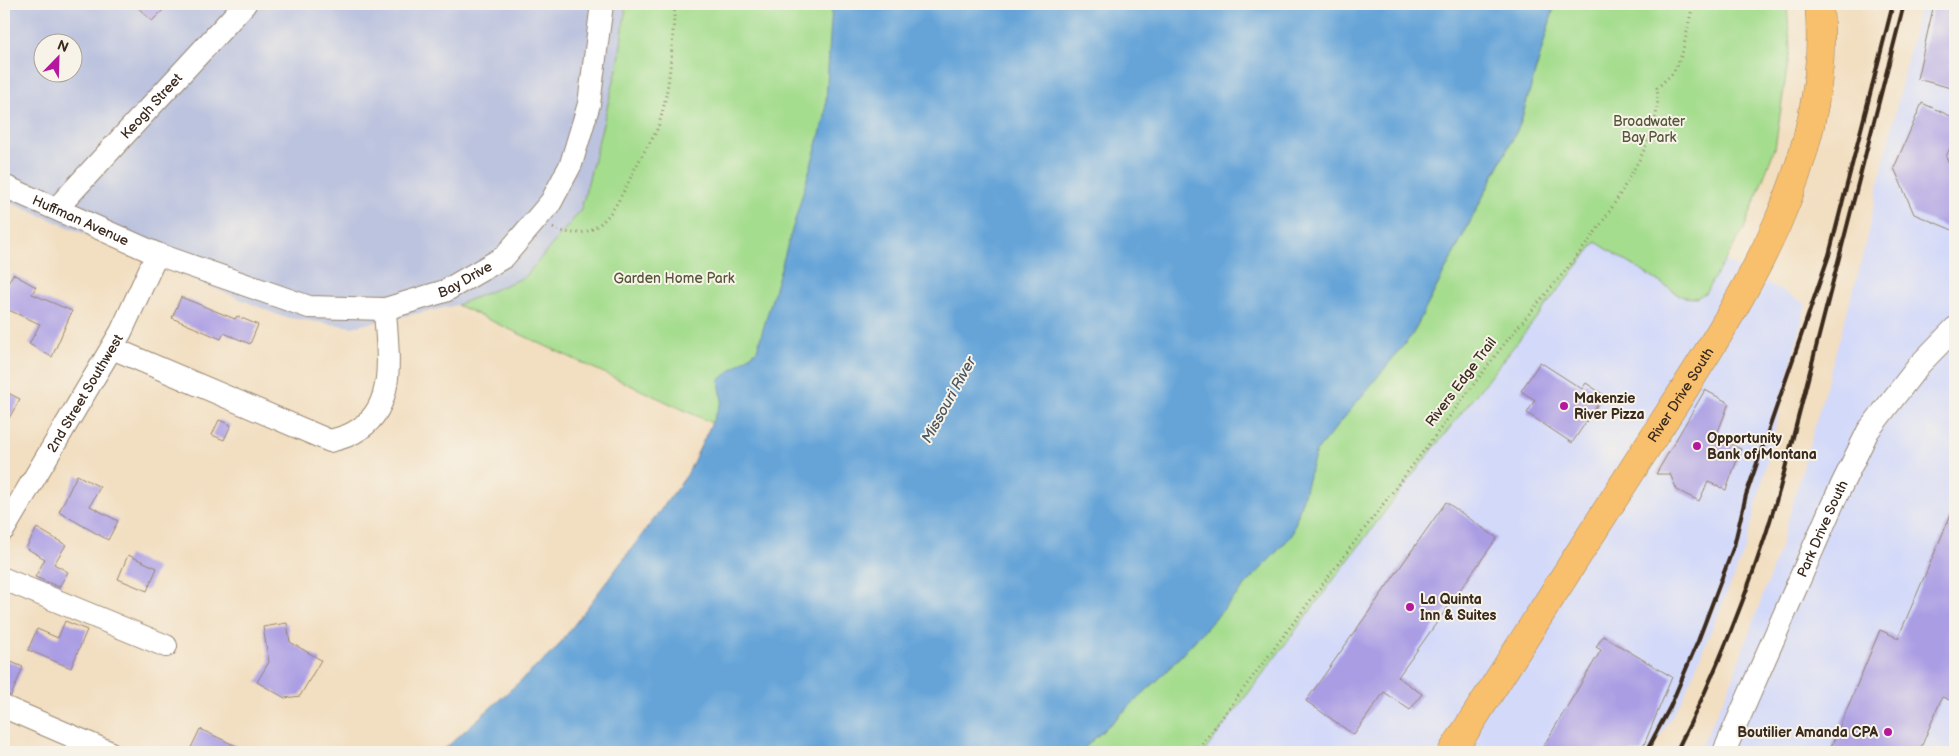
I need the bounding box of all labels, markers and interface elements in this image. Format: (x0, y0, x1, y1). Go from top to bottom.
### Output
north arrow (32, 32, 82, 82)
text: N (55, 37, 71, 56)
street label: Keogh Street (117, 69, 186, 142)
park label: Broadwater Bay Park (1613, 113, 1686, 146)
street label: Huffman Avenue (30, 191, 132, 249)
street label: Bay Drive (436, 257, 495, 301)
park label: Garden Home Park (613, 270, 735, 287)
street label: 2nd Street Southwest (43, 330, 127, 455)
street label: Rivers Edge Trail (1422, 334, 1500, 430)
street label: River Drive South (1644, 344, 1717, 446)
water label: Missouri River (917, 352, 981, 447)
place label: Makenzie River Pizza (1574, 390, 1644, 423)
marker: Makenzie River Pizza (1558, 400, 1570, 412)
place label: Opportunity Bank of Montana (1707, 430, 1817, 463)
marker: Opportunity Bank of Montana (1691, 440, 1703, 452)
street label: Park Drive South (1793, 477, 1851, 580)
place label: La Quinta Inn & Suites (1420, 591, 1497, 624)
marker: La Quinta Inn & Suites (1404, 601, 1416, 613)
place label: Boutilier Amanda CPA (1737, 724, 1878, 741)
marker: Boutilier Amanda CPA (1882, 726, 1894, 738)

